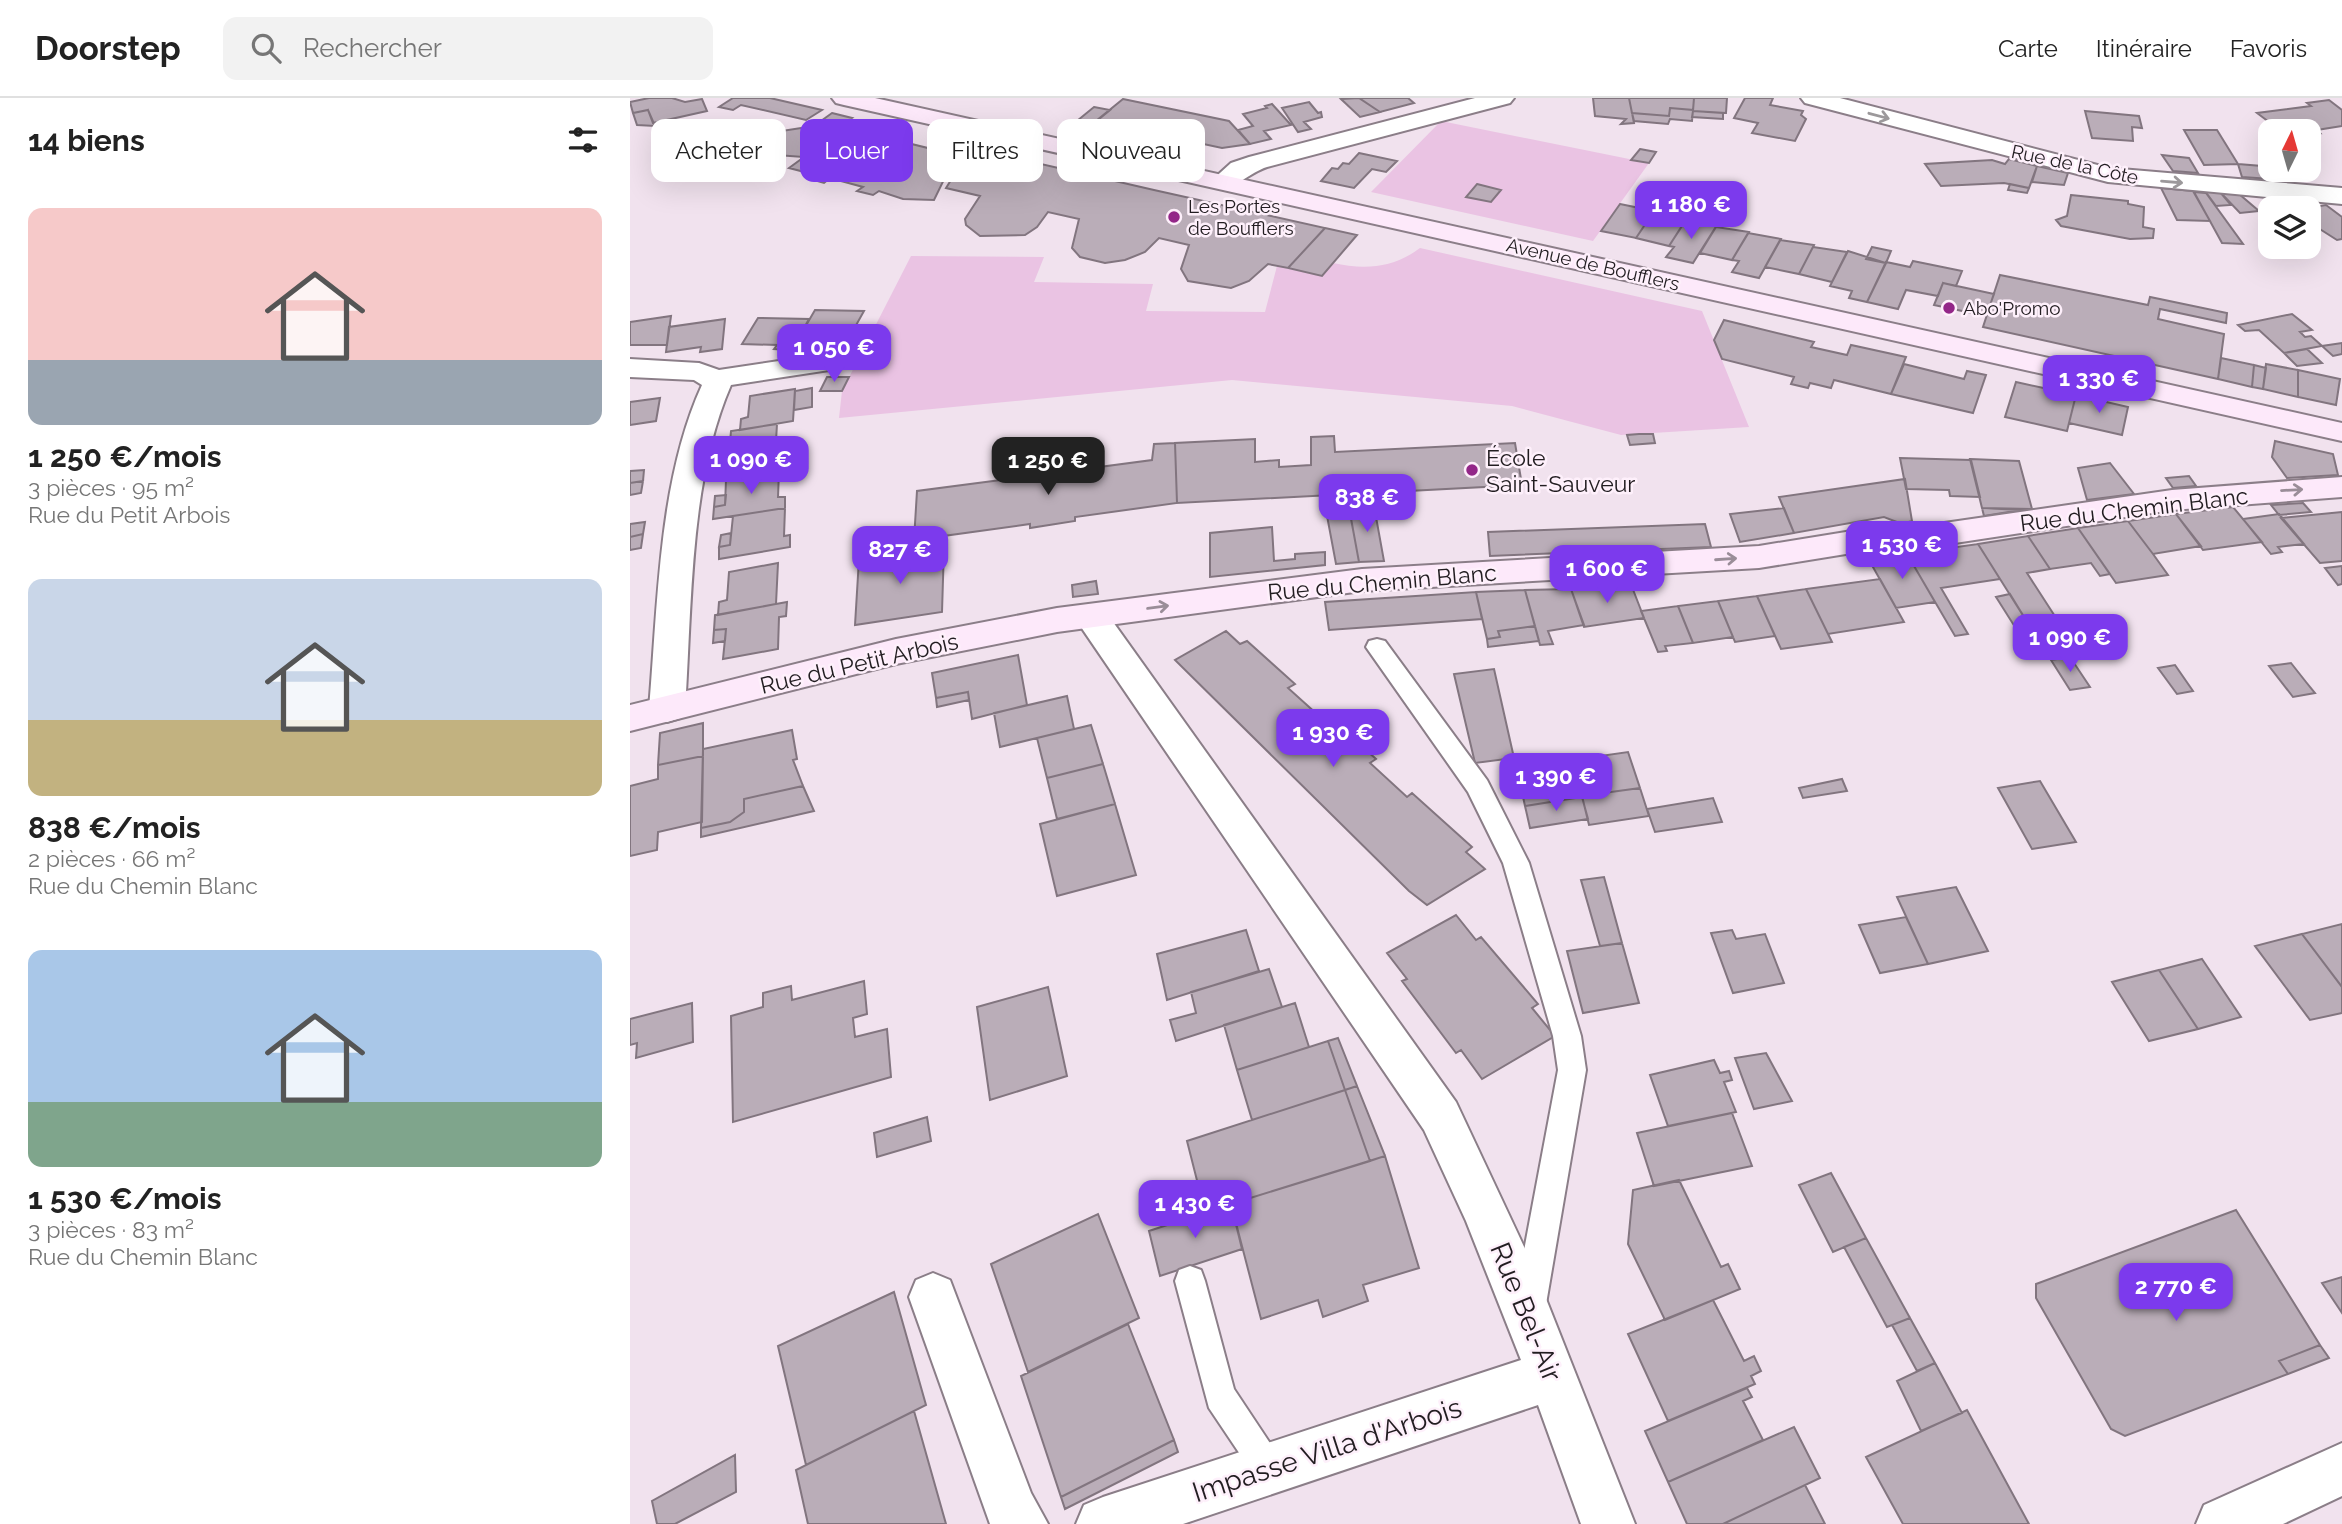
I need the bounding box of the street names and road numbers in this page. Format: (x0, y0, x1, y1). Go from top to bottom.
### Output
street label: Rue de la Côte (2009, 140, 2141, 188)
street label: Avenue de Boufflers (1504, 233, 1682, 295)
street label: Rue du Chemin Blanc (2018, 482, 2250, 536)
street label: Rue du Chemin Blanc (1266, 559, 1498, 605)
street label: Rue du Petit Arbois (757, 627, 961, 699)
street label: Rue Bel-Air (1483, 1238, 1569, 1387)
street label: Impasse Villa d'Arbois (1188, 1391, 1466, 1509)

